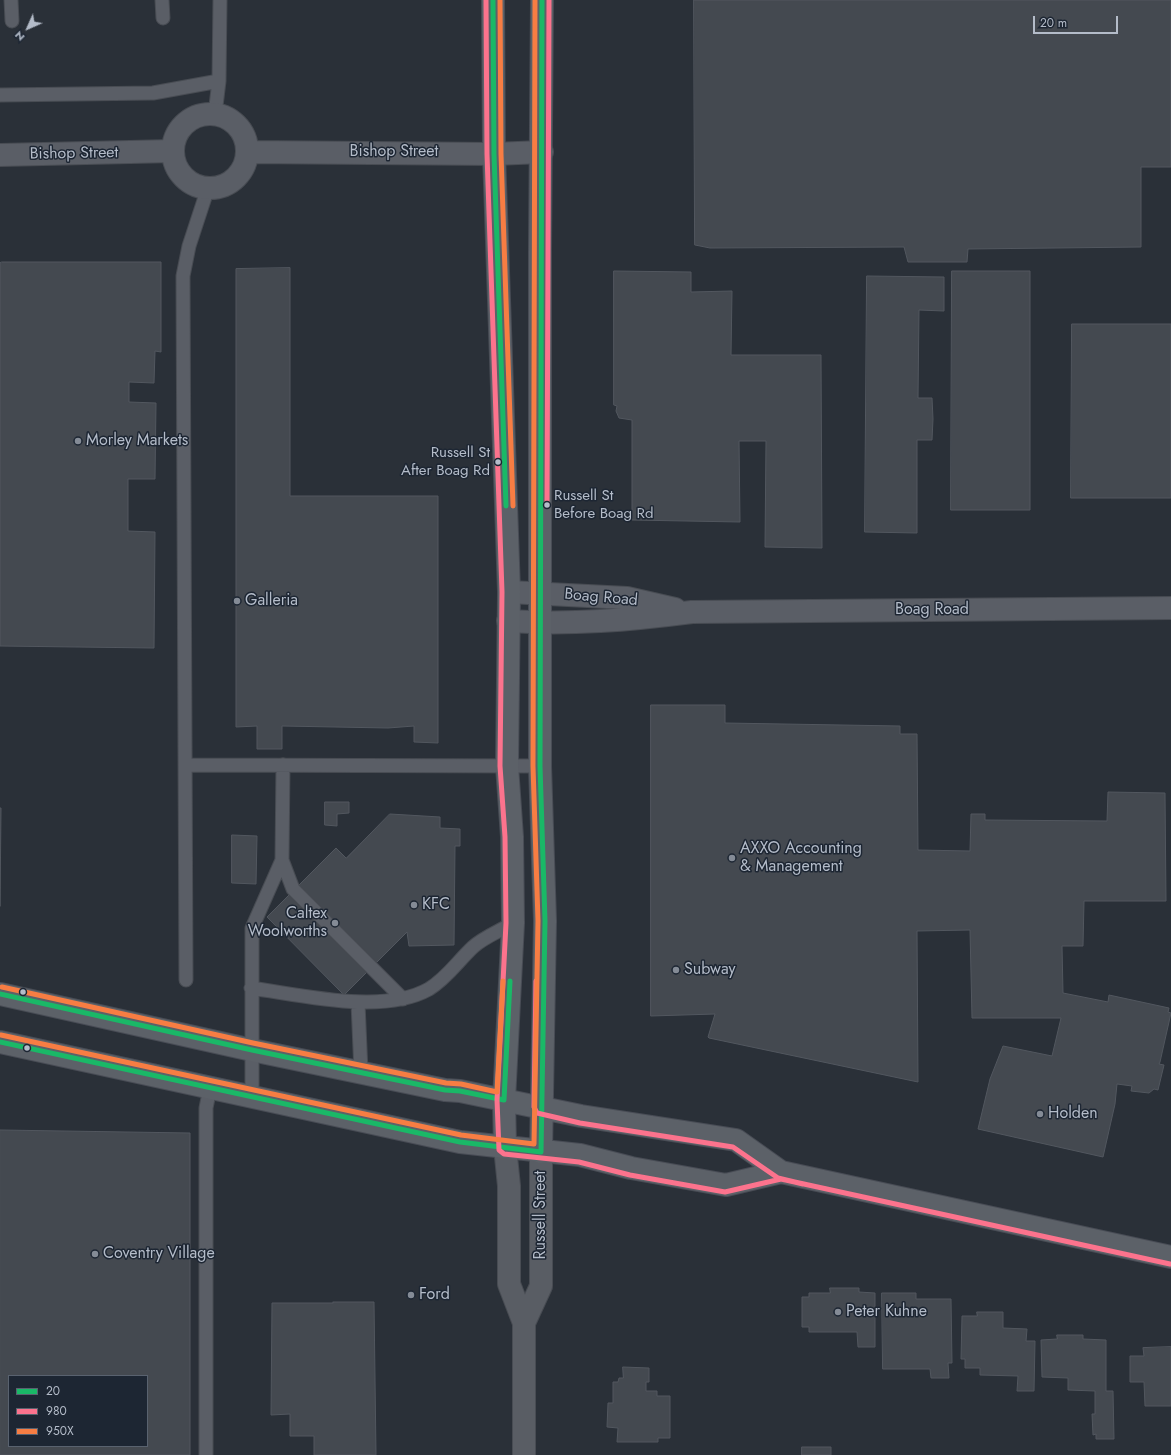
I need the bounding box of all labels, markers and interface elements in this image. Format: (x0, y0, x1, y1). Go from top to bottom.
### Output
north arrow (8, 8, 48, 48)
scale bar (1035, 8, 1120, 34)
text: 20 m (1040, 14, 1067, 32)
text: N (11, 28, 28, 45)
street label: Bishop Street (350, 142, 438, 162)
street label: Bishop Street (29, 144, 119, 164)
place label: Morley Markets (86, 431, 188, 451)
marker: Morley Markets (73, 436, 83, 446)
place label: Russell St After Boag Rd (401, 444, 490, 479)
marker: Russell St After Boag Rd (493, 457, 503, 467)
place label: Russell St Before Boag Rd (554, 487, 653, 522)
marker: Russell St Before Boag Rd (542, 500, 552, 510)
street label: Boag Road (563, 585, 639, 611)
place label: Galleria (245, 591, 298, 611)
marker: Galleria (232, 596, 242, 606)
street label: Boag Road (895, 600, 969, 620)
place label: AXXO Accounting & Management (740, 839, 862, 877)
marker: AXXO Accounting & Management (727, 853, 737, 863)
place label: KFC (422, 895, 450, 915)
marker: KFC (409, 900, 419, 910)
place label: Caltex Woolworths (248, 904, 327, 942)
marker: Caltex Woolworths (330, 918, 340, 928)
place label: Subway (684, 960, 736, 980)
marker: Subway (671, 965, 681, 975)
unlabelled marker (18, 987, 28, 997)
unlabelled marker (22, 1043, 32, 1053)
place label: Holden (1048, 1104, 1098, 1124)
marker: Holden (1035, 1109, 1045, 1119)
street label: Russell Street (531, 1171, 551, 1259)
place label: Coventry Village (103, 1244, 215, 1264)
marker: Coventry Village (90, 1249, 100, 1259)
place label: Ford (419, 1285, 450, 1305)
marker: Ford (406, 1290, 416, 1300)
place label: Peter Kuhne (846, 1302, 927, 1322)
marker: Peter Kuhne (833, 1307, 843, 1317)
legend (8, 1375, 148, 1447)
text: 20 (46, 1382, 60, 1400)
text: 980 (46, 1402, 67, 1420)
text: 950X (46, 1422, 74, 1440)

